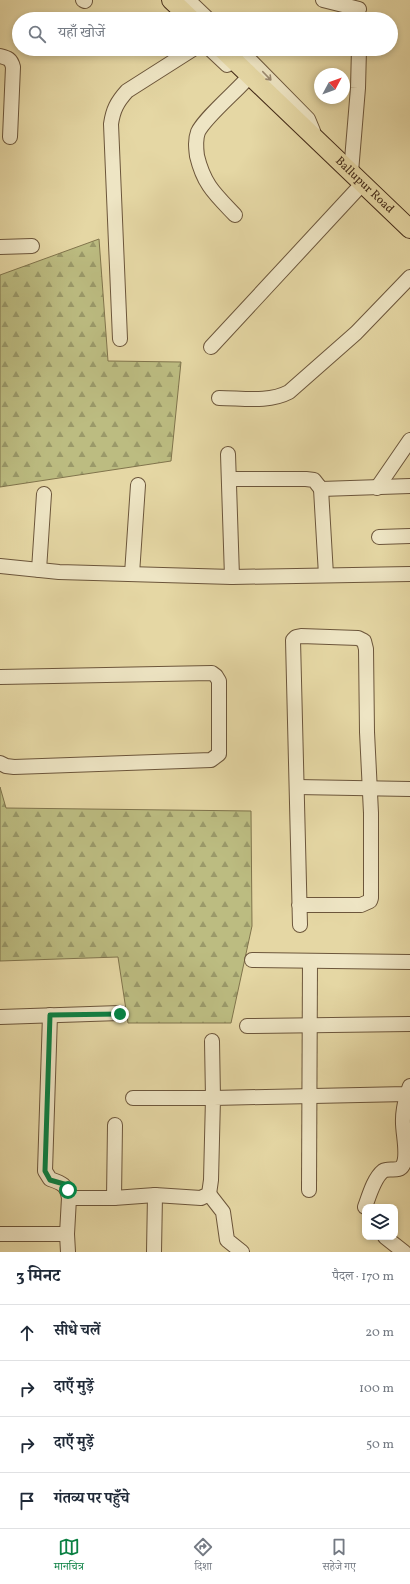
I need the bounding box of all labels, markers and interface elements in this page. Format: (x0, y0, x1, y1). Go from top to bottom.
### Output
search box (12, 12, 398, 56)
icon: search (26, 23, 48, 45)
text: यहाँ खोजें (58, 23, 105, 44)
north arrow (314, 68, 350, 104)
one-way arrow (262, 71, 272, 81)
street label: Ballupur Road (331, 153, 397, 217)
route end (111, 1005, 129, 1023)
route start (59, 1181, 77, 1199)
map controls (362, 1204, 398, 1240)
button: layers (362, 1204, 398, 1240)
text: 3 मिनट (16, 1265, 60, 1288)
text: पैदल · 170 m (332, 1268, 394, 1286)
text: सीधे चलें (54, 1321, 101, 1342)
icon: ahead (16, 1322, 38, 1344)
text: 20 m (365, 1324, 394, 1342)
text: दाएँ मुड़ें (54, 1377, 94, 1398)
icon: right (16, 1378, 38, 1400)
text: 100 m (359, 1380, 394, 1398)
text: दाएँ मुड़ें (54, 1433, 94, 1454)
icon: right (16, 1434, 38, 1456)
text: 50 m (366, 1436, 394, 1454)
text: गंतव्य पर पहुँचे (54, 1489, 129, 1510)
icon: arrive (16, 1490, 38, 1512)
tab: मानचित्र (54, 1536, 84, 1577)
tab: दिशा (192, 1536, 214, 1577)
tab: सहेजे गए (322, 1536, 356, 1577)

